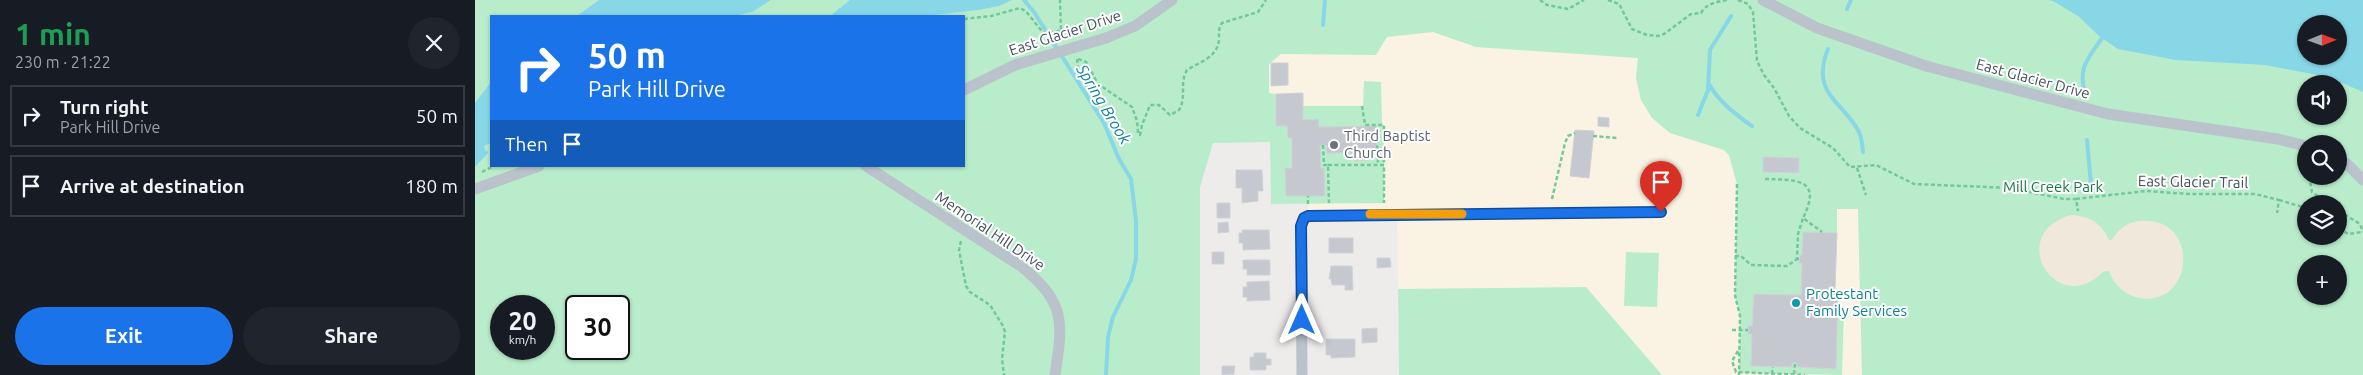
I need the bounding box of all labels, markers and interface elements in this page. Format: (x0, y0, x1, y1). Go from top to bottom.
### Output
street label: East Glacier Drive (1007, 6, 1123, 59)
north arrow (2297, 15, 2347, 65)
map controls (2297, 15, 2347, 305)
text: 1 min (15, 17, 91, 51)
button: close (408, 17, 460, 69)
icon: right (505, 35, 570, 100)
text: 50 m (588, 35, 666, 75)
text: 230 m · 21:22 (15, 53, 111, 71)
street label: East Glacier Drive (1974, 55, 2092, 102)
water label: Spring Brook (1073, 60, 1135, 148)
button: sound (2297, 75, 2347, 125)
text: Park Hill Drive (588, 76, 726, 101)
text: Turn right (60, 96, 148, 118)
icon: right (17, 102, 45, 130)
text: 50 m (416, 105, 458, 127)
text: Park Hill Drive (60, 118, 160, 136)
place label: Third Baptist Church (1344, 127, 1430, 161)
icon: arrive (558, 130, 586, 158)
text: Then (505, 133, 548, 155)
button: search (2297, 135, 2347, 185)
marker: Third Baptist Church (1328, 139, 1340, 151)
pin (1640, 161, 1682, 212)
icon: arrive (1647, 168, 1675, 196)
icon: arrive (17, 172, 45, 200)
street label: East Glacier Trail (2138, 172, 2248, 191)
text: Arrive at destination (60, 175, 245, 197)
text: 180 m (405, 175, 458, 197)
park label: Mill Creek Park (2003, 178, 2104, 195)
street label: Memorial Hill Drive (932, 188, 1048, 274)
button: layers (2297, 195, 2347, 245)
button: + (2297, 255, 2347, 305)
place label: Protestant Family Services (1806, 285, 1907, 319)
position arrow (1275, 293, 1327, 345)
speed limit sign: 30 (565, 295, 630, 360)
marker: Protestant Family Services (1790, 297, 1802, 309)
button: Exit (15, 307, 233, 365)
button: Share (243, 307, 460, 365)
text: 20 (508, 307, 537, 335)
text: km/h (509, 333, 536, 346)

